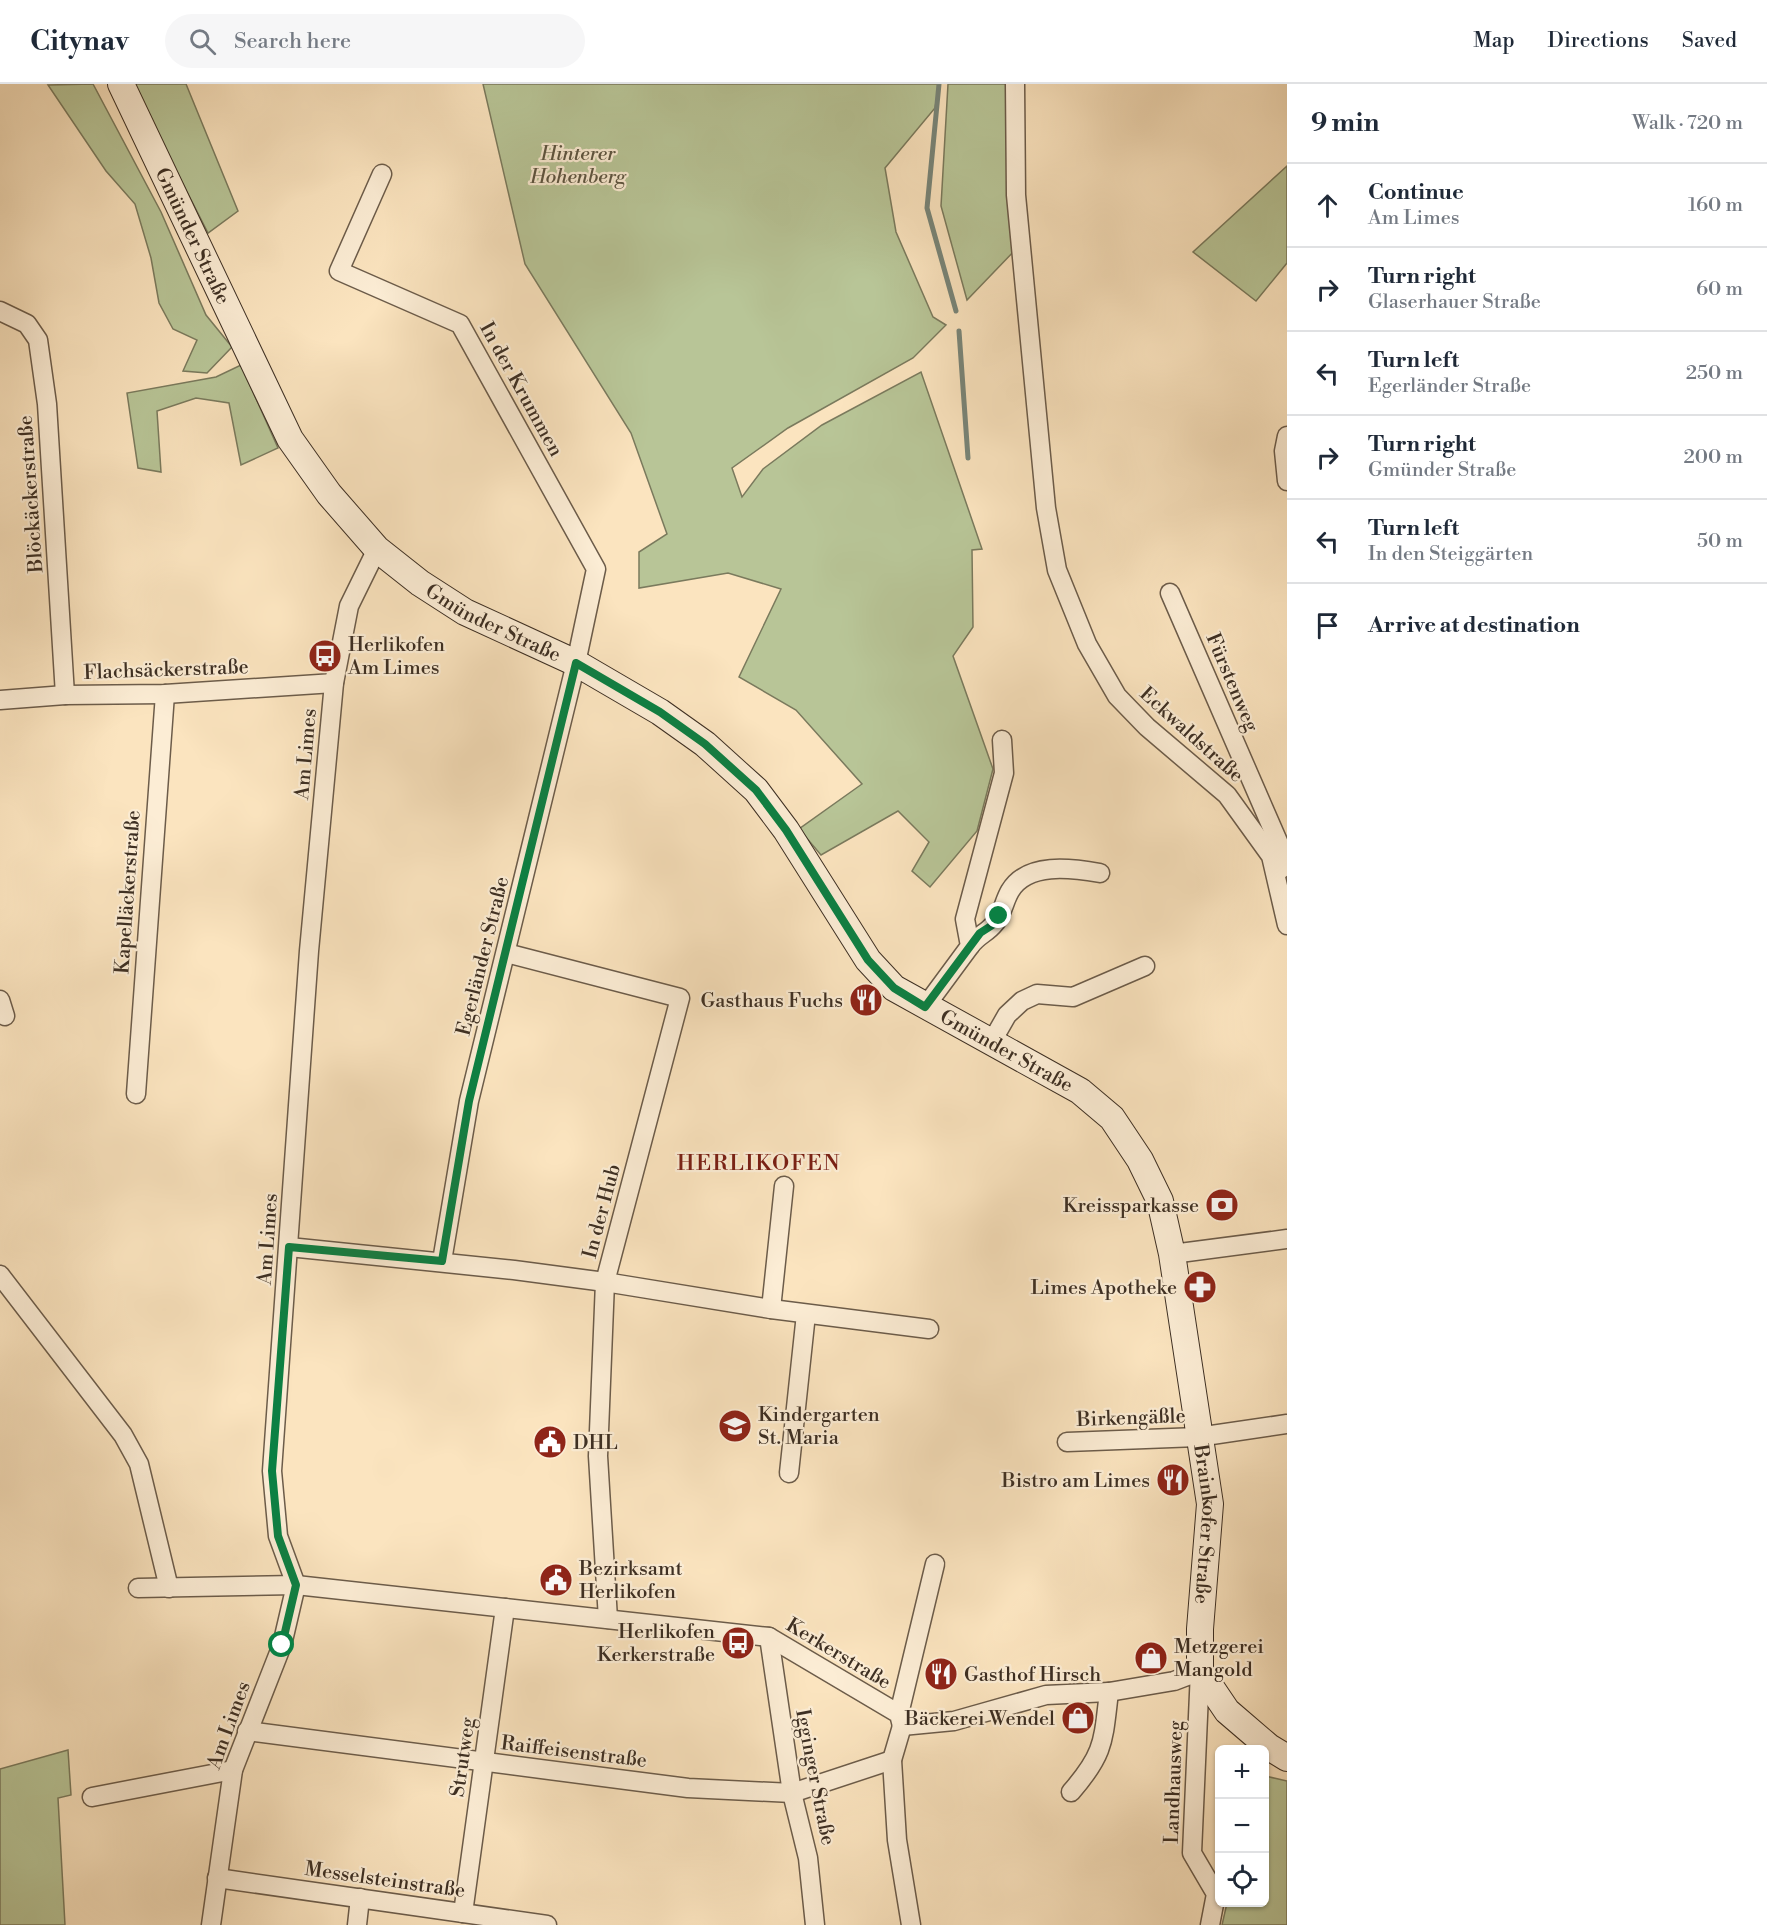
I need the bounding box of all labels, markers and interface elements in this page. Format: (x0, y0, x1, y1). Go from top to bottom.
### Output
search box (165, 14, 585, 68)
text: Citynav (30, 24, 129, 59)
icon: search (186, 25, 219, 58)
text: Search here (234, 28, 351, 55)
text: Map (1473, 28, 1515, 54)
text: Directions (1548, 28, 1649, 54)
text: Saved (1682, 28, 1737, 54)
text: 9 min (1311, 107, 1379, 139)
text: Walk · 720 m (1632, 111, 1743, 136)
park label: Hinterer Hohenberg (529, 142, 628, 190)
street label: Gmünder Straße (149, 164, 235, 309)
text: Continue (1368, 179, 1464, 206)
icon: ahead (1311, 189, 1344, 222)
text: 160 m (1688, 193, 1743, 218)
text: Am Limes (1368, 206, 1460, 231)
text: Turn right (1368, 263, 1476, 290)
icon: right (1311, 273, 1344, 306)
text: 60 m (1696, 277, 1743, 302)
text: Glaserhauer Straße (1368, 290, 1541, 315)
street label: In der Krummen (473, 318, 568, 461)
text: Turn left (1368, 347, 1459, 374)
icon: left (1311, 357, 1344, 390)
text: 250 m (1686, 361, 1743, 386)
text: Egerländer Straße (1368, 374, 1531, 399)
street label: Blöckäckerstraße (14, 414, 50, 574)
text: Turn right (1368, 431, 1476, 458)
icon: right (1311, 441, 1344, 474)
text: 200 m (1683, 445, 1743, 470)
text: Gmünder Straße (1368, 458, 1516, 483)
text: Turn left (1368, 515, 1459, 542)
icon: left (1311, 525, 1344, 558)
text: 50 m (1697, 529, 1743, 554)
text: In den Steiggärten (1368, 542, 1533, 567)
street label: Gmünder Straße (420, 579, 564, 668)
icon: arrive (1311, 609, 1344, 642)
text: Arrive at destination (1368, 612, 1580, 639)
street label: Fürstenweg (1200, 629, 1264, 736)
place label: Herlikofen Am Limes (347, 633, 445, 681)
bus stop icon: Herlikofen Am Limes (307, 638, 343, 674)
street label: Flachsäckerstraße (83, 655, 249, 686)
street label: Eckwaldstraße (1134, 682, 1248, 788)
street label: Am Limes (290, 707, 323, 802)
street label: Kapelläckerstraße (110, 809, 147, 975)
street label: Egerländer Straße (452, 874, 515, 1039)
route end (985, 902, 1011, 928)
restaurant icon: Gasthaus Fuchs (848, 982, 884, 1018)
place label: Gasthaus Fuchs (701, 989, 843, 1014)
street label: Gmünder Straße (935, 1005, 1077, 1099)
district label: HERLIKOFEN (677, 1150, 841, 1177)
street label: In der Hub (578, 1161, 627, 1261)
bank icon: Kreissparkasse (1204, 1187, 1240, 1223)
street label: Am Limes (253, 1193, 284, 1287)
place label: Kreissparkasse (1063, 1194, 1199, 1219)
pharmacy icon: Limes Apotheke (1182, 1269, 1218, 1305)
place label: Limes Apotheke (1031, 1276, 1177, 1301)
place label: Kindergarten St. Maria (758, 1403, 880, 1451)
street label: Birkengäßle (1075, 1404, 1186, 1433)
school or university icon: Kindergarten St. Maria (717, 1408, 753, 1444)
public building icon: DHL (532, 1424, 568, 1460)
place label: DHL (573, 1431, 618, 1456)
street label: Brainkofer Straße (1187, 1442, 1221, 1605)
restaurant icon: Bistro am Limes (1155, 1462, 1191, 1498)
place label: Bistro am Limes (1001, 1469, 1150, 1494)
place label: Bezirksamt Herlikofen (578, 1557, 682, 1605)
public building icon: Bezirksamt Herlikofen (538, 1562, 574, 1598)
street label: Kerkerstraße (781, 1613, 895, 1695)
place label: Herlikofen Kerkerstraße (597, 1620, 715, 1668)
bus stop icon: Herlikofen Kerkerstraße (720, 1625, 756, 1661)
route start (268, 1631, 294, 1657)
place label: Metzgerei Mangold (1174, 1635, 1264, 1683)
shop icon: Metzgerei Mangold (1133, 1640, 1169, 1676)
restaurant icon: Gasthof Hirsch (923, 1656, 959, 1692)
place label: Gasthof Hirsch (964, 1663, 1101, 1688)
street label: Am Limes (202, 1678, 257, 1774)
shop icon: Bäckerei Wendel (1060, 1700, 1096, 1736)
street label: Igginger Straße (789, 1707, 840, 1848)
place label: Bäckerei Wendel (904, 1707, 1055, 1732)
street label: Strutweg (446, 1715, 482, 1799)
street label: Landhausweg (1160, 1719, 1189, 1844)
street label: Raiffeisenstraße (499, 1731, 648, 1774)
map controls (1215, 1745, 1269, 1907)
button: + (1215, 1745, 1269, 1799)
button: − (1215, 1799, 1269, 1853)
button: locate (1215, 1853, 1269, 1907)
street label: Messelsteinstraße (303, 1857, 467, 1904)

